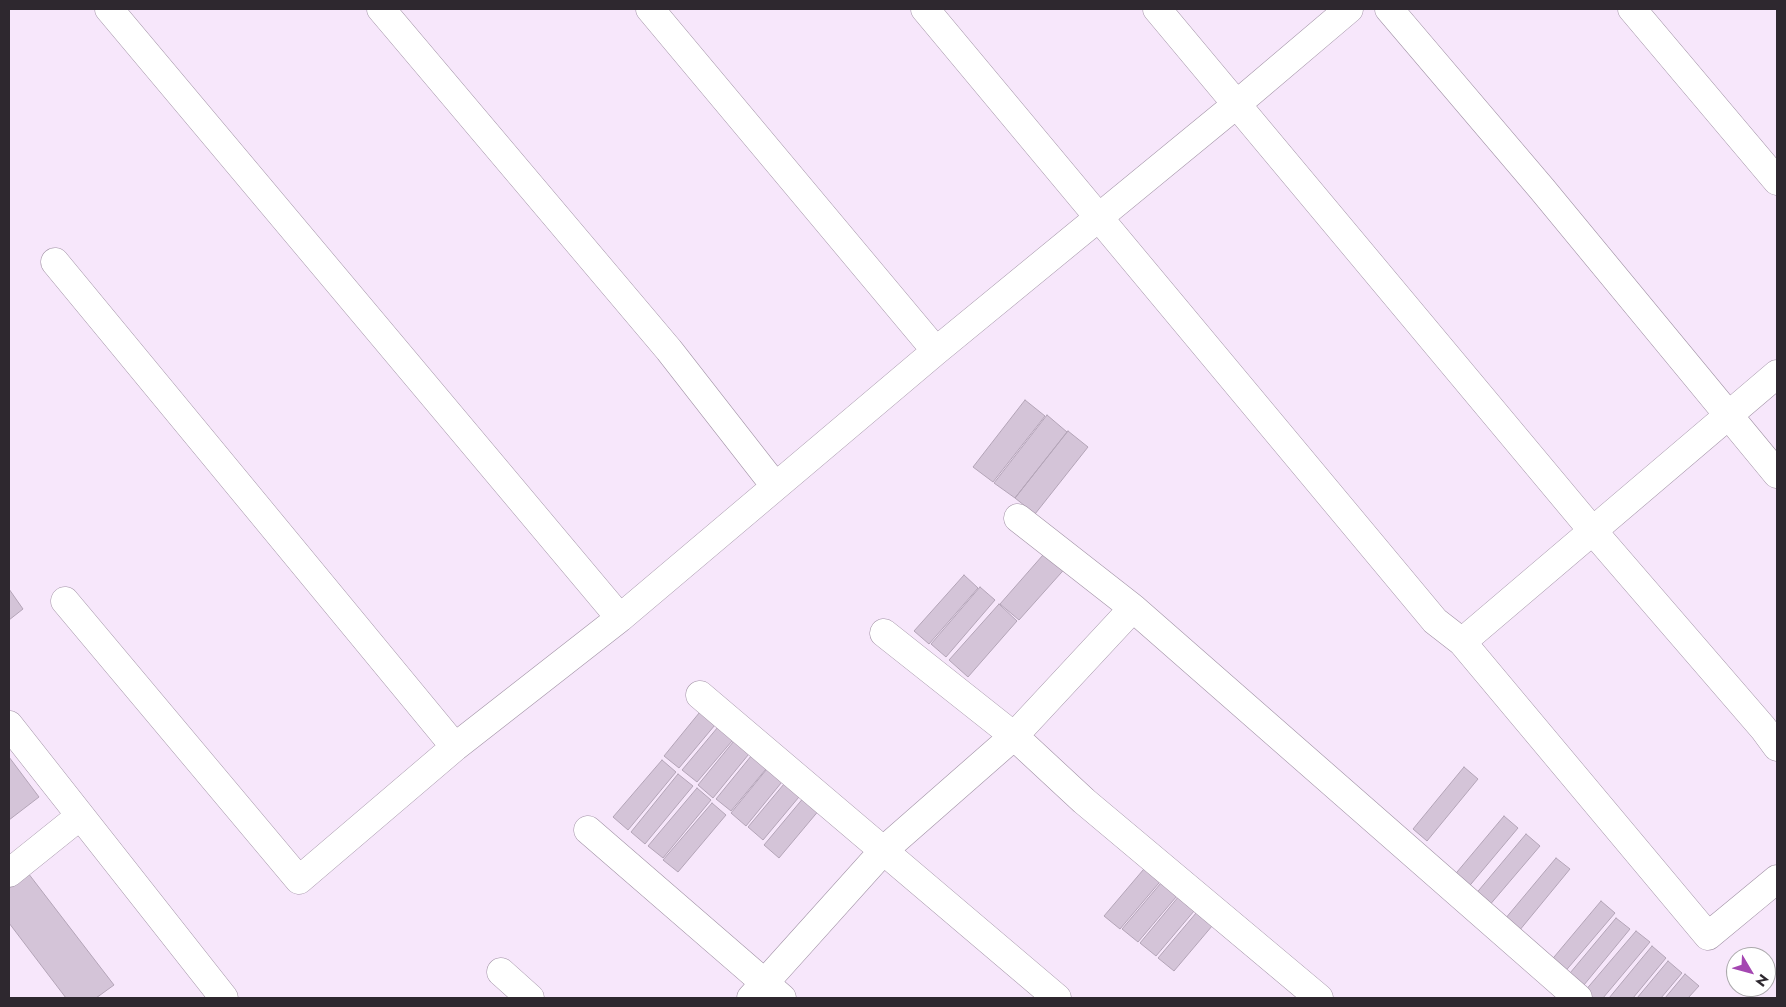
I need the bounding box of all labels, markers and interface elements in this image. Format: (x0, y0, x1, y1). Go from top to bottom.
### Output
north arrow (1726, 947, 1776, 997)
text: N (1751, 970, 1774, 991)

